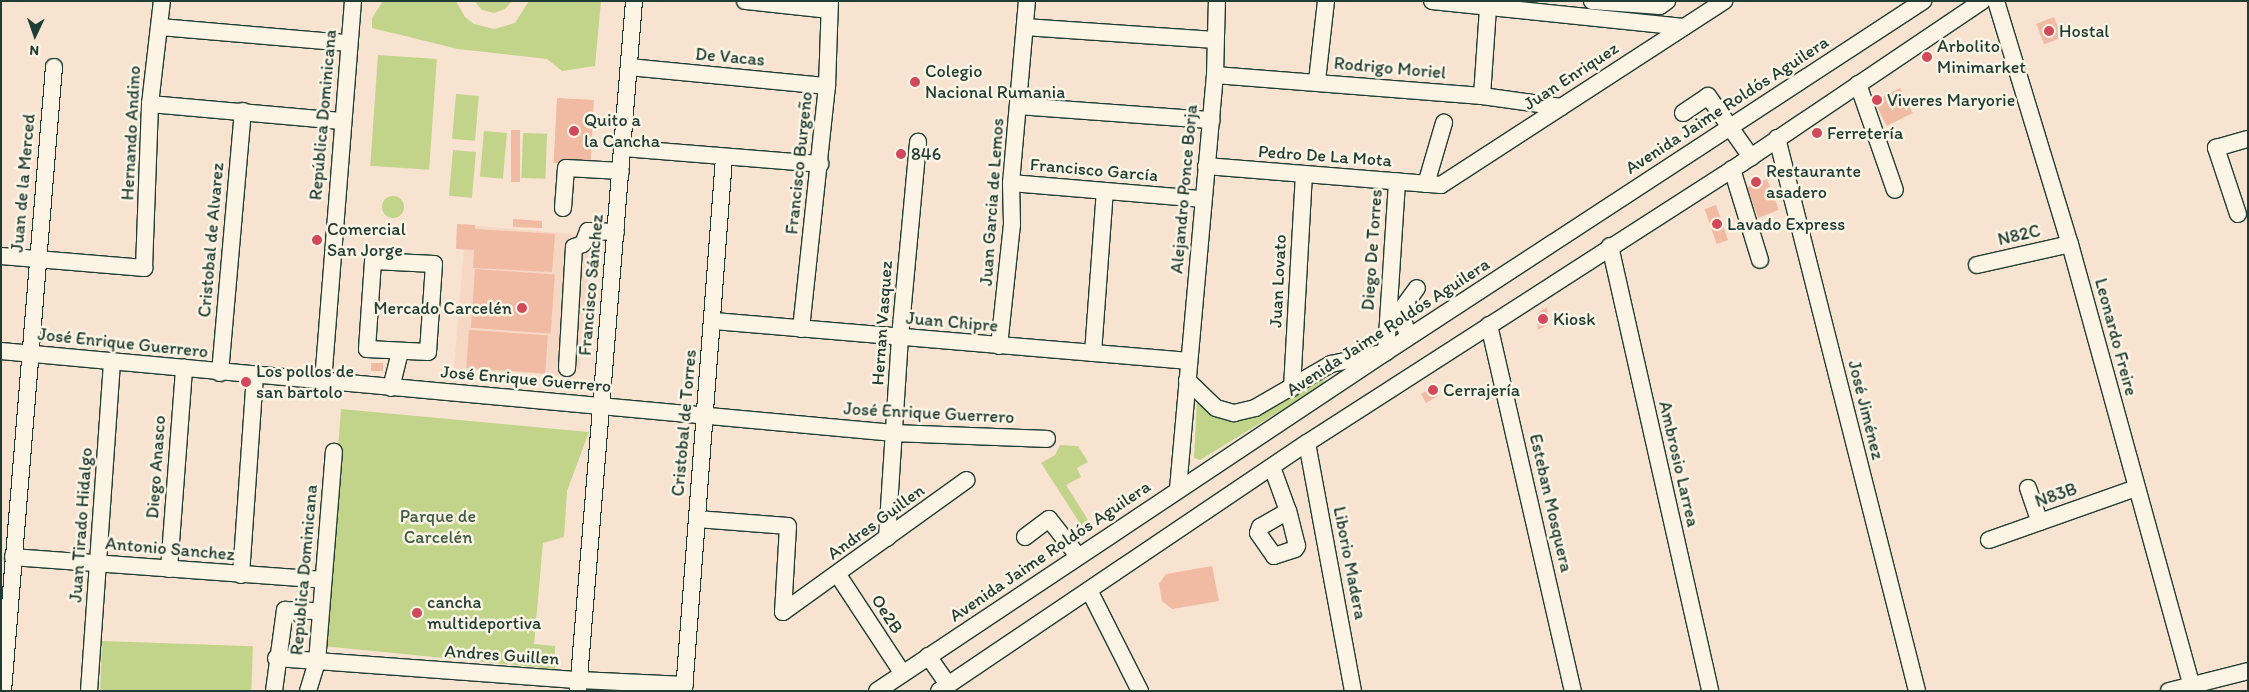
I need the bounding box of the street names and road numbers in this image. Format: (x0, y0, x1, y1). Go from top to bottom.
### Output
street label: República Dominicana (305, 29, 341, 201)
street label: Avenida Jaime Roldós Aguilera (1622, 31, 1832, 179)
street label: Juan Enriquez (1519, 37, 1623, 115)
street label: De Vacas (695, 43, 765, 71)
street label: Rodrigo Moriel (1333, 52, 1447, 84)
street label: Hernando Andino (117, 65, 145, 201)
street label: Francisco Burgeño (781, 91, 817, 235)
street label: Alejandro Ponce Borja (1166, 103, 1202, 275)
street label: Juan de la Merced (6, 113, 40, 253)
street label: Juan Garcia de Lemos (975, 117, 1009, 287)
street label: Pedro De La Mota (1257, 141, 1393, 171)
street label: Francisco García (1029, 154, 1159, 186)
street label: Cristobal de Alvarez (193, 161, 229, 319)
street label: Diego De Torres (1357, 189, 1387, 311)
street label: Francisco Sánchez (574, 213, 608, 357)
street label: N82C (1996, 220, 2042, 250)
street label: Juan Lovato (1265, 234, 1291, 328)
street label: Avenida Jaime Roldós Aguilera (1283, 253, 1493, 401)
street label: Hernan Vasquez (867, 260, 897, 386)
street label: Leonardo Freire (2090, 276, 2142, 398)
street label: Juan Chipre (905, 307, 999, 337)
street label: José Enrique Guerrero (37, 323, 209, 363)
street label: Cristobal de Torres (667, 350, 701, 496)
street label: José Jiménez (1843, 358, 1889, 462)
street label: José Enrique Guerrero (440, 361, 612, 397)
street label: José Enrique Guerrero (843, 398, 1015, 428)
street label: Ambrosio Larrea (1654, 399, 1704, 529)
street label: Diego Anasco (142, 414, 170, 520)
street label: Esteban Mosquera (1525, 432, 1577, 574)
street label: Juan Tirado Hidalgo (65, 447, 97, 603)
street label: Avenida Jaime Roldós Aguilera (946, 476, 1154, 626)
street label: N83B (2032, 478, 2080, 512)
street label: Andres Guillen (823, 479, 929, 565)
street label: República Dominicana (286, 484, 322, 656)
street label: Liborio Madera (1328, 505, 1372, 621)
street label: Antonio Sanchez (104, 533, 236, 565)
street label: Oe2B (866, 590, 908, 638)
street label: Andres Guillen (444, 640, 560, 670)

